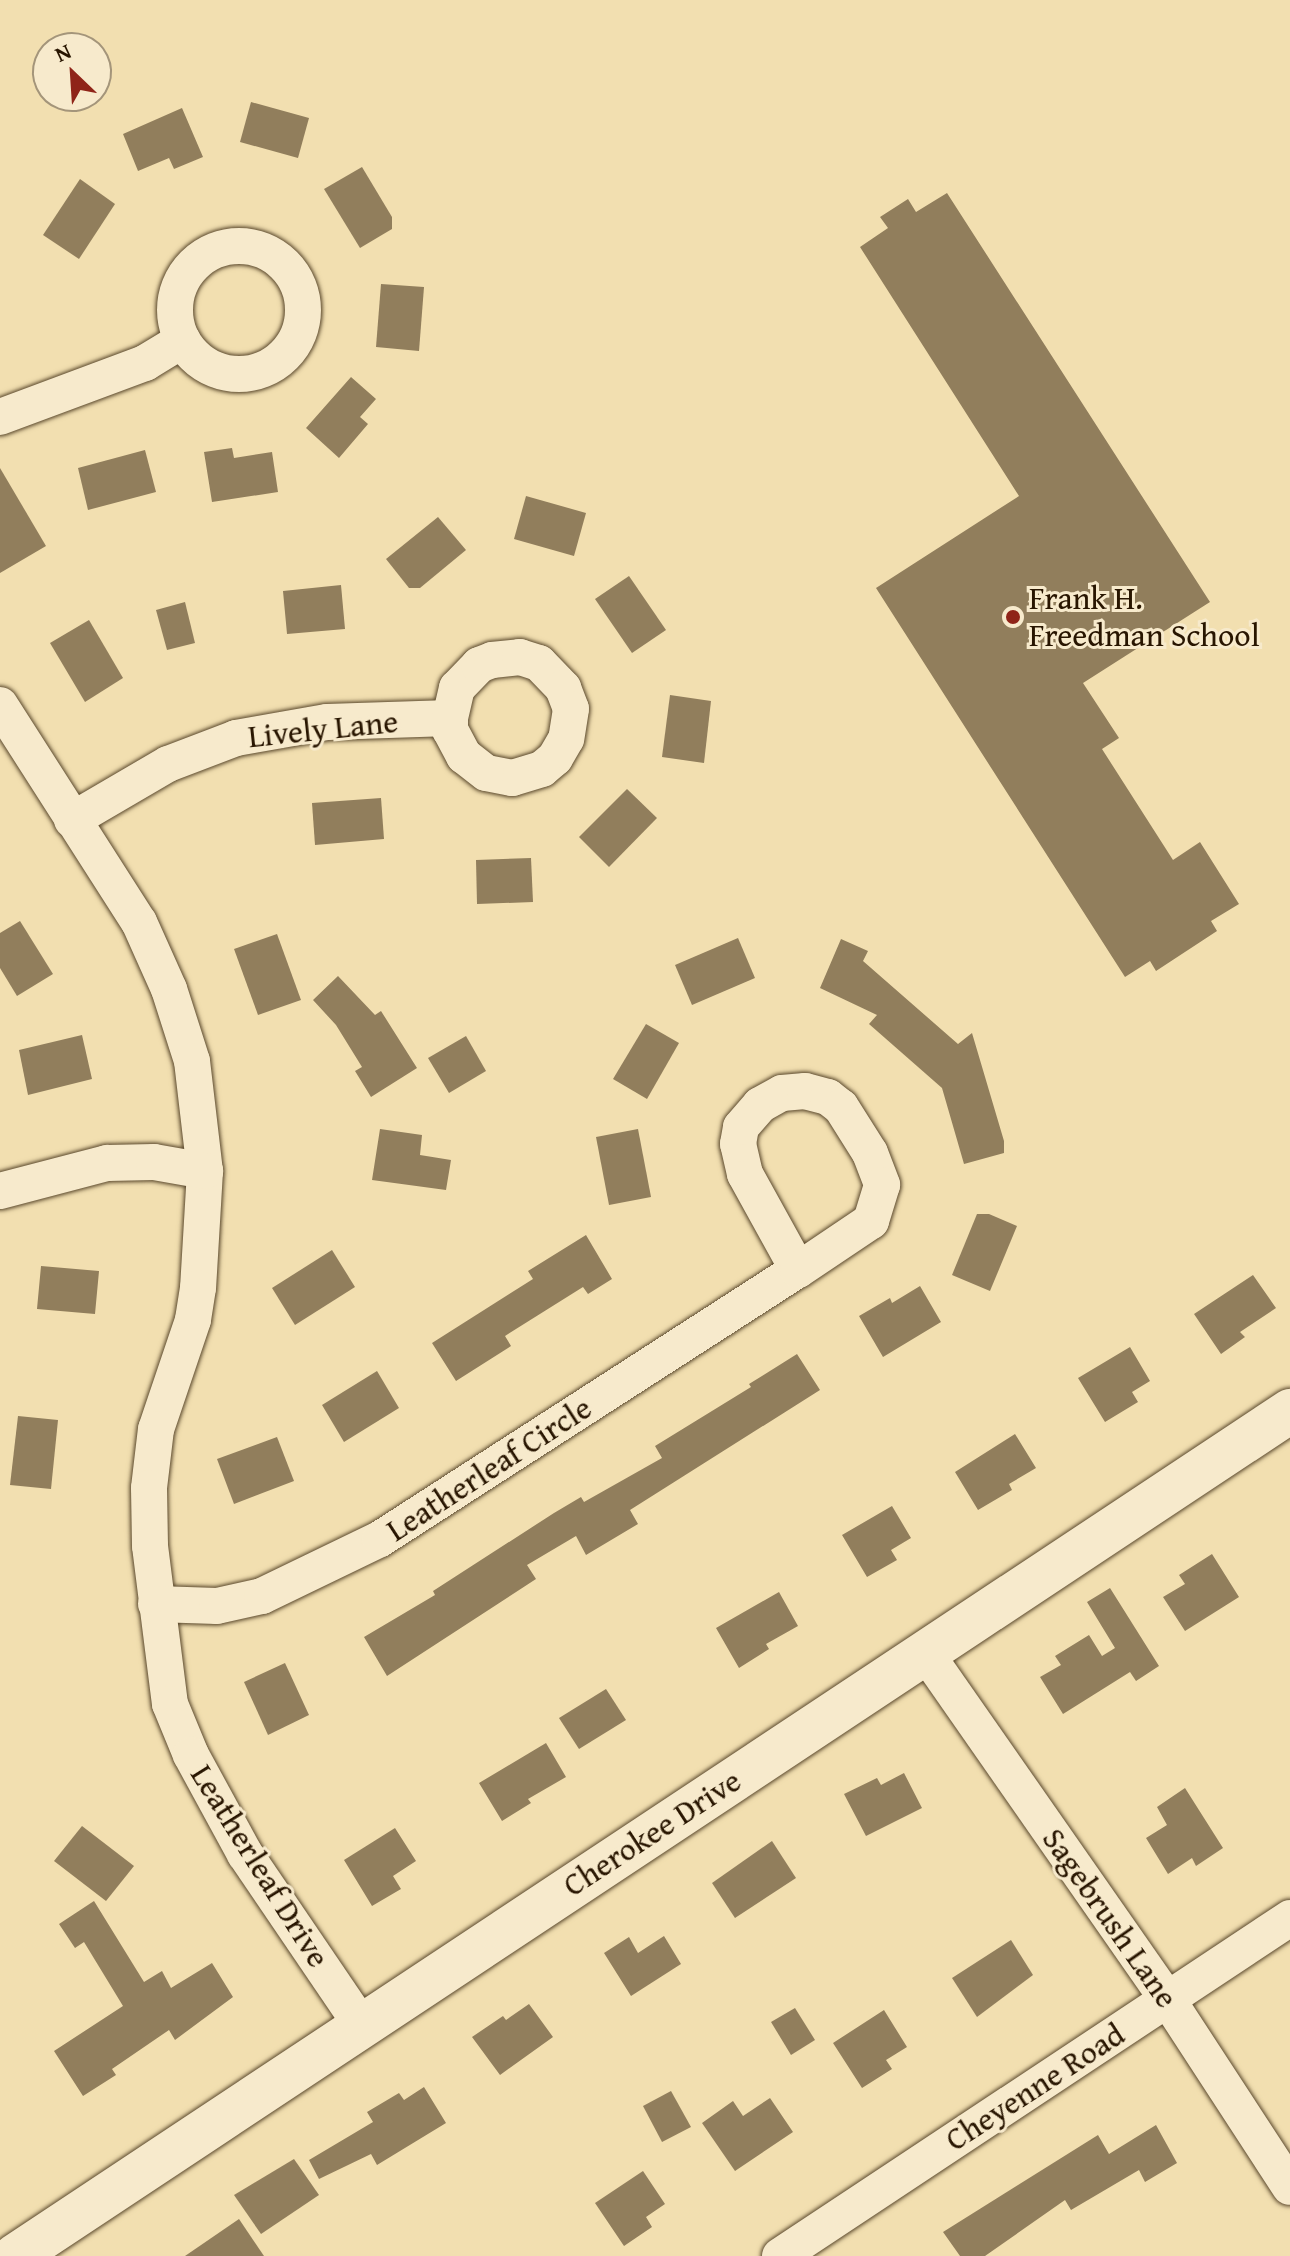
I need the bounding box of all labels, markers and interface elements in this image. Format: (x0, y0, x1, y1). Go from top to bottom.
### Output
north arrow (32, 32, 112, 112)
text: N (49, 34, 76, 70)
place label: Frank H. Freedman School (1029, 580, 1260, 655)
marker: Frank H. Freedman School (1004, 608, 1022, 626)
street label: Lively Lane (246, 702, 400, 756)
street label: Leatherleaf Circle (379, 1389, 599, 1549)
street label: Leatherleaf Drive (182, 1758, 338, 1974)
street label: Cherokee Drive (556, 1761, 748, 1905)
street label: Sagebrush Lane (1034, 1821, 1186, 2015)
street label: Cheyenne Road (938, 2015, 1132, 2159)

